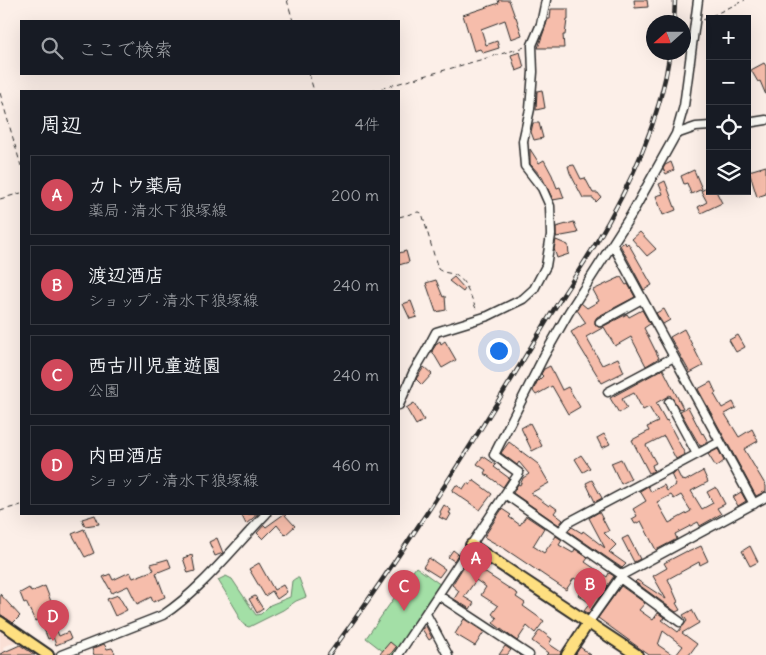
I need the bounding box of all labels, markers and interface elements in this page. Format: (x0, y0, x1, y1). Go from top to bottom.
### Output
north arrow (646, 15, 691, 60)
map controls (706, 15, 751, 195)
button: + (706, 15, 751, 60)
search box (20, 20, 400, 75)
icon: search (38, 34, 66, 62)
text: ここで検索 (78, 37, 173, 61)
button: − (706, 60, 751, 105)
button: locate (706, 105, 751, 150)
text: 周辺 (40, 111, 82, 138)
text: 4件 (355, 114, 380, 134)
button: layers (706, 150, 751, 195)
text: カトウ薬局 (88, 173, 183, 197)
text: A (52, 185, 62, 205)
text: 200 m (331, 185, 379, 205)
text: 薬局 · 清水下狼塚線 (88, 200, 227, 220)
text: 渡辺酒店 (88, 263, 164, 287)
text: B (52, 275, 62, 295)
text: 240 m (333, 275, 379, 295)
text: ショップ · 清水下狼塚線 (88, 290, 259, 310)
your location (486, 338, 512, 364)
text: 西古川児童遊園 (88, 353, 221, 377)
text: C (52, 365, 62, 385)
text: 240 m (333, 365, 379, 385)
text: 公園 (88, 380, 120, 400)
text: 内田酒店 (88, 443, 164, 467)
text: D (51, 455, 63, 475)
text: 460 m (332, 455, 379, 475)
text: ショップ · 清水下狼塚線 (88, 470, 259, 490)
pin: A (460, 542, 492, 583)
pin: B (574, 568, 606, 609)
pin: C (388, 570, 420, 611)
pin: D (37, 600, 69, 641)

